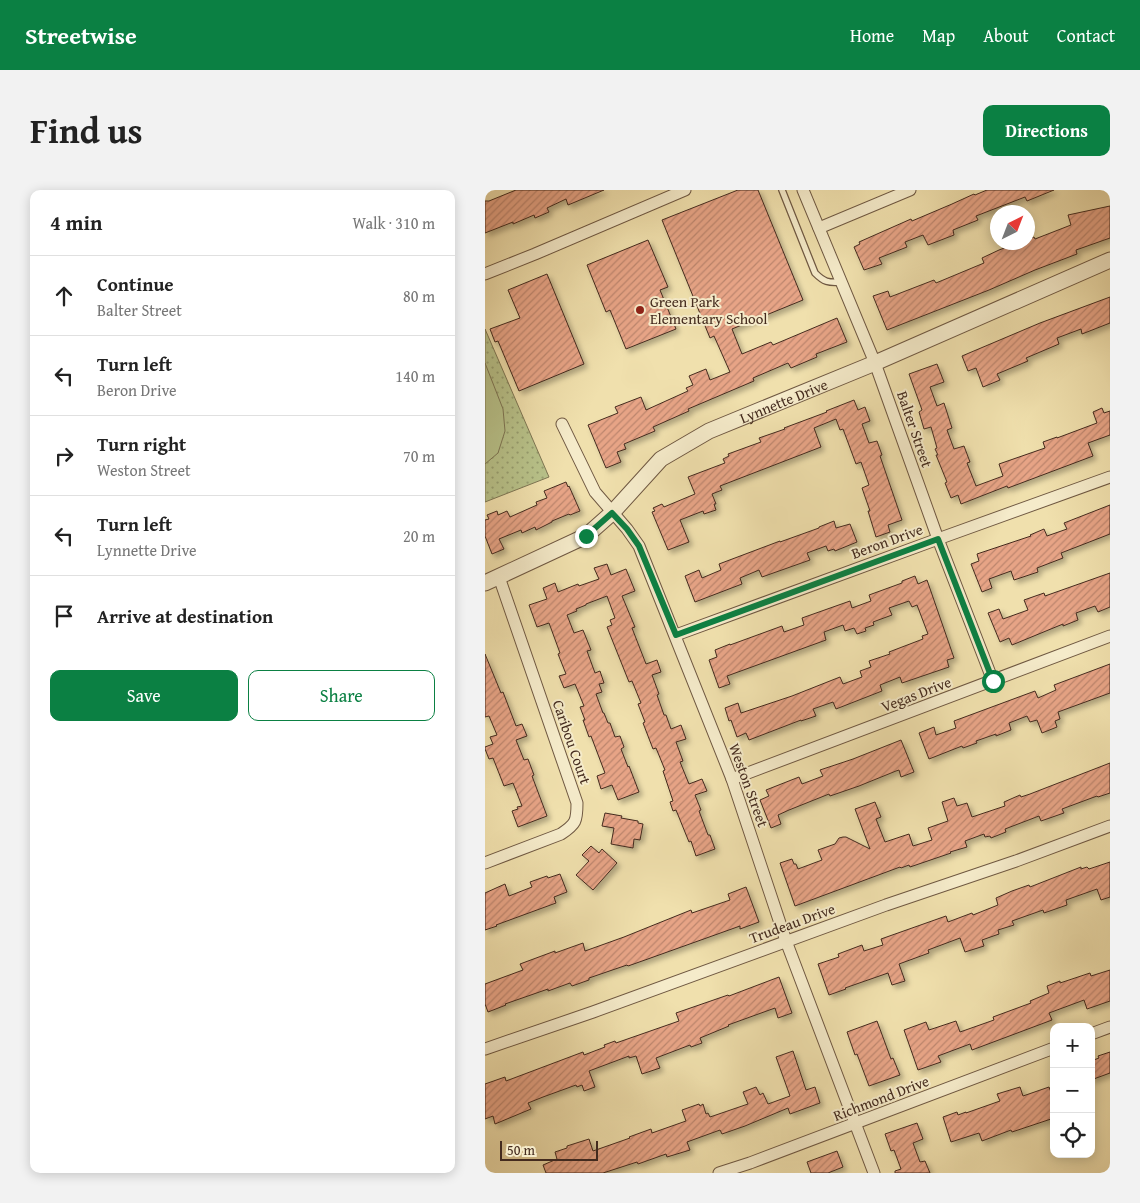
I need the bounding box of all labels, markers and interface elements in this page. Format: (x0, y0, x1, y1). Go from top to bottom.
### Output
text: Streetwise (25, 18, 137, 53)
text: Home (850, 22, 894, 49)
text: Map (922, 22, 955, 49)
text: About (983, 22, 1029, 49)
text: Contact (1057, 22, 1115, 49)
text: Find us (30, 105, 143, 156)
button: Directions (983, 105, 1110, 156)
north arrow (990, 205, 1035, 250)
text: 4 min (50, 207, 102, 238)
text: Walk · 310 m (352, 211, 435, 235)
text: Continue (97, 270, 174, 298)
icon: ahead (50, 282, 78, 310)
text: 80 m (403, 284, 435, 308)
place label: Green Park Elementary School (650, 291, 768, 329)
text: Balter Street (97, 298, 182, 322)
marker: Green Park Elementary School (634, 304, 646, 316)
text: Turn left (97, 350, 172, 378)
icon: left (50, 362, 78, 390)
text: 140 m (395, 364, 435, 388)
street label: Lynnette Drive (736, 373, 831, 428)
text: Beron Drive (97, 378, 177, 402)
street label: Balter Street (892, 388, 938, 471)
text: Turn right (97, 430, 186, 458)
icon: right (50, 442, 78, 470)
text: 70 m (403, 444, 435, 468)
text: Weston Street (97, 458, 191, 482)
text: Turn left (97, 510, 172, 538)
street label: Beron Drive (848, 518, 926, 564)
icon: left (50, 522, 78, 550)
text: 20 m (403, 524, 435, 548)
route end (575, 525, 598, 548)
text: Lynnette Drive (97, 538, 196, 562)
icon: arrive (50, 602, 78, 630)
text: Arrive at destination (97, 602, 273, 630)
button: Save (50, 670, 238, 721)
button: Share (248, 670, 435, 721)
route start (982, 670, 1005, 693)
street label: Vegas Drive (878, 671, 954, 717)
street label: Caribou Court (548, 697, 596, 788)
street label: Weston Street (724, 740, 774, 830)
street label: Trudeau Drive (746, 898, 838, 948)
map controls (1050, 1023, 1095, 1158)
button: + (1050, 1023, 1095, 1068)
button: − (1050, 1068, 1095, 1113)
street label: Richmond Drive (830, 1070, 932, 1126)
button: locate (1050, 1113, 1095, 1158)
scale bar (500, 1138, 597, 1161)
text: 50 m (507, 1140, 535, 1160)

